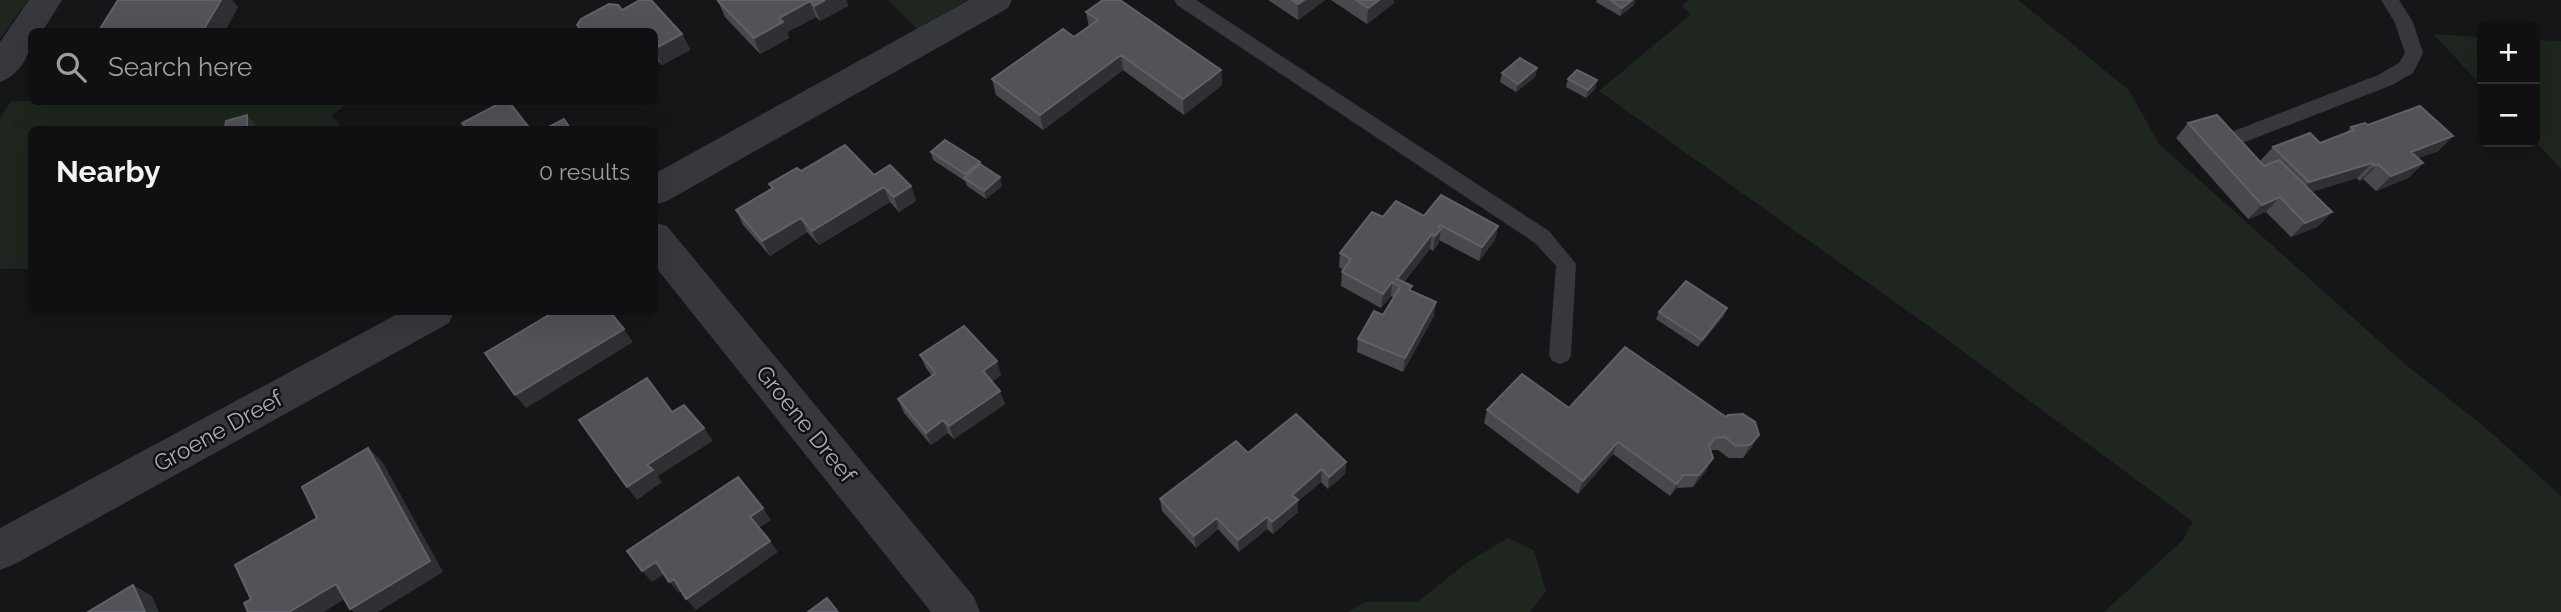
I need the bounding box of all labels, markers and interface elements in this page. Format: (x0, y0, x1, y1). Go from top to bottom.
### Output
map controls (2477, 21, 2540, 147)
button: + (2477, 21, 2540, 84)
search box (28, 28, 658, 105)
icon: search (52, 48, 90, 86)
text: Search here (108, 52, 252, 82)
button: − (2477, 84, 2540, 147)
text: Nearby (56, 154, 160, 189)
text: 0 results (539, 158, 630, 185)
street label: Groene Dreef (751, 360, 863, 489)
street label: Groene Dreef (149, 383, 288, 477)

